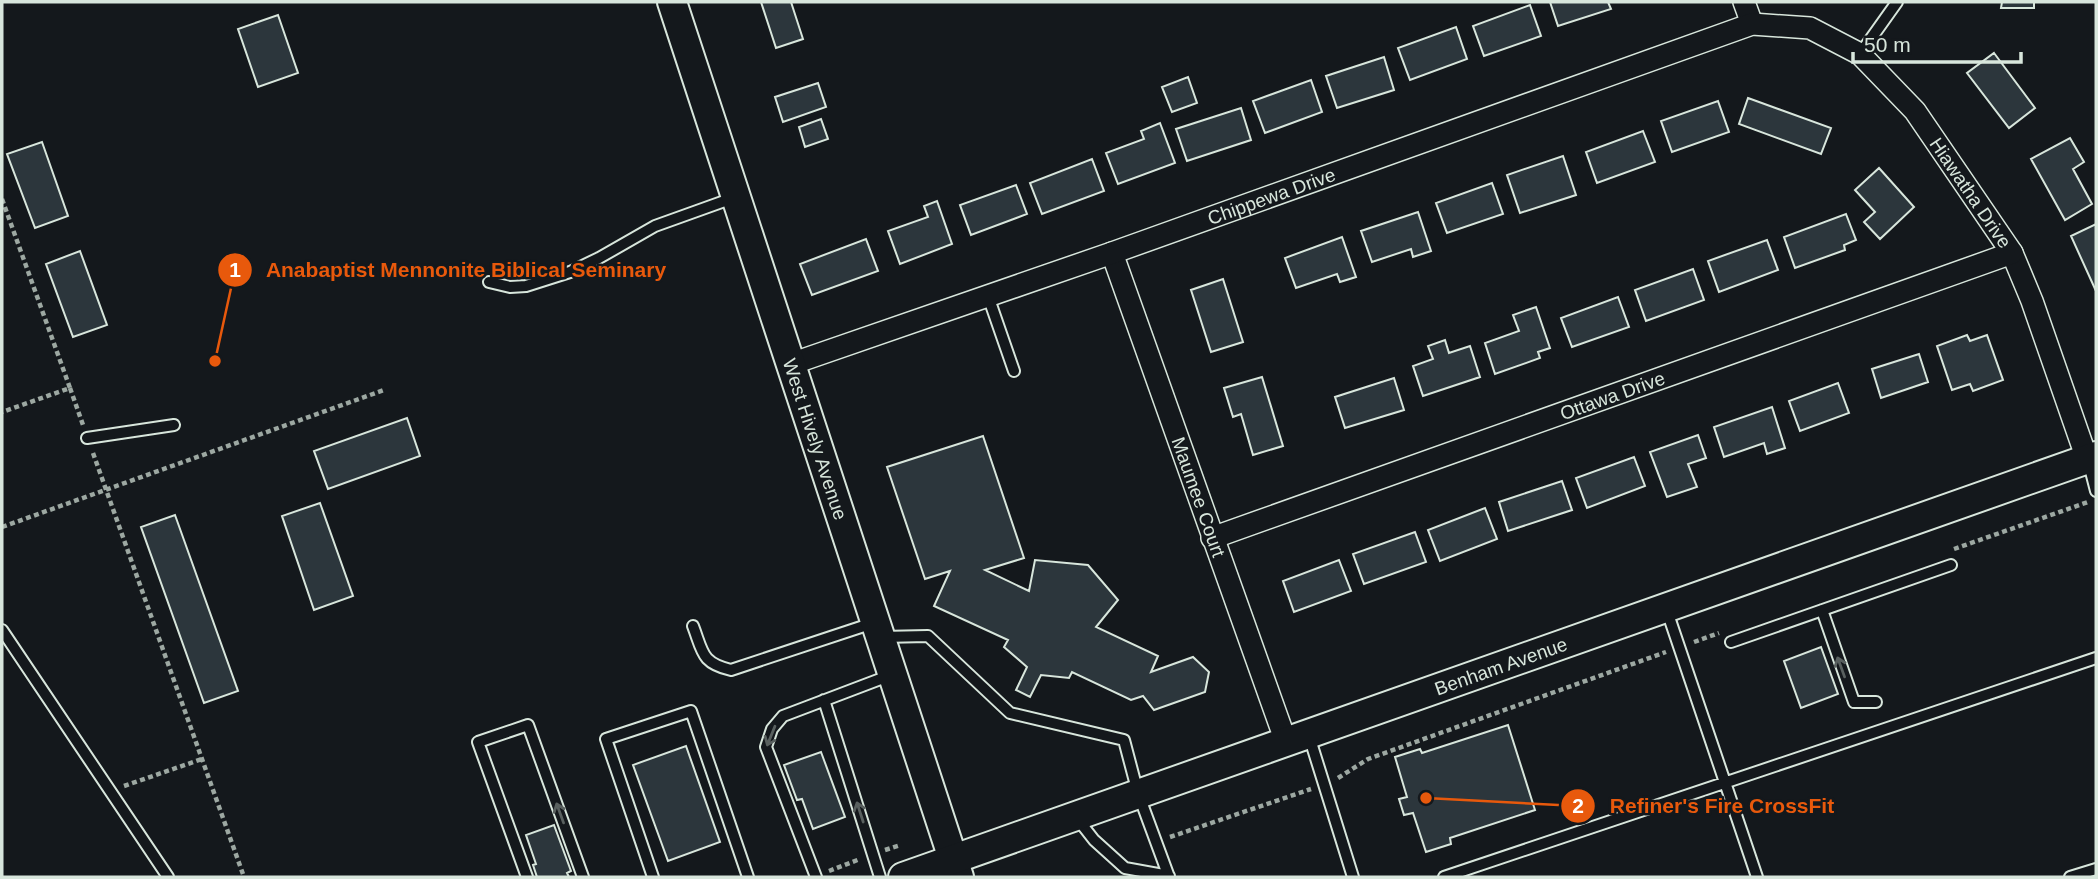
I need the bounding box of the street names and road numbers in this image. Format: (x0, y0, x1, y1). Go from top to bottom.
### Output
street label: Hiawatha Drive (1925, 134, 2015, 252)
street label: Chippewa Drive (1205, 164, 1338, 229)
street label: West Hively Avenue (779, 356, 851, 523)
street label: Ottawa Drive (1557, 368, 1668, 424)
street label: Maumee Court (1167, 434, 1230, 561)
street label: Benham Avenue (1432, 633, 1570, 700)

